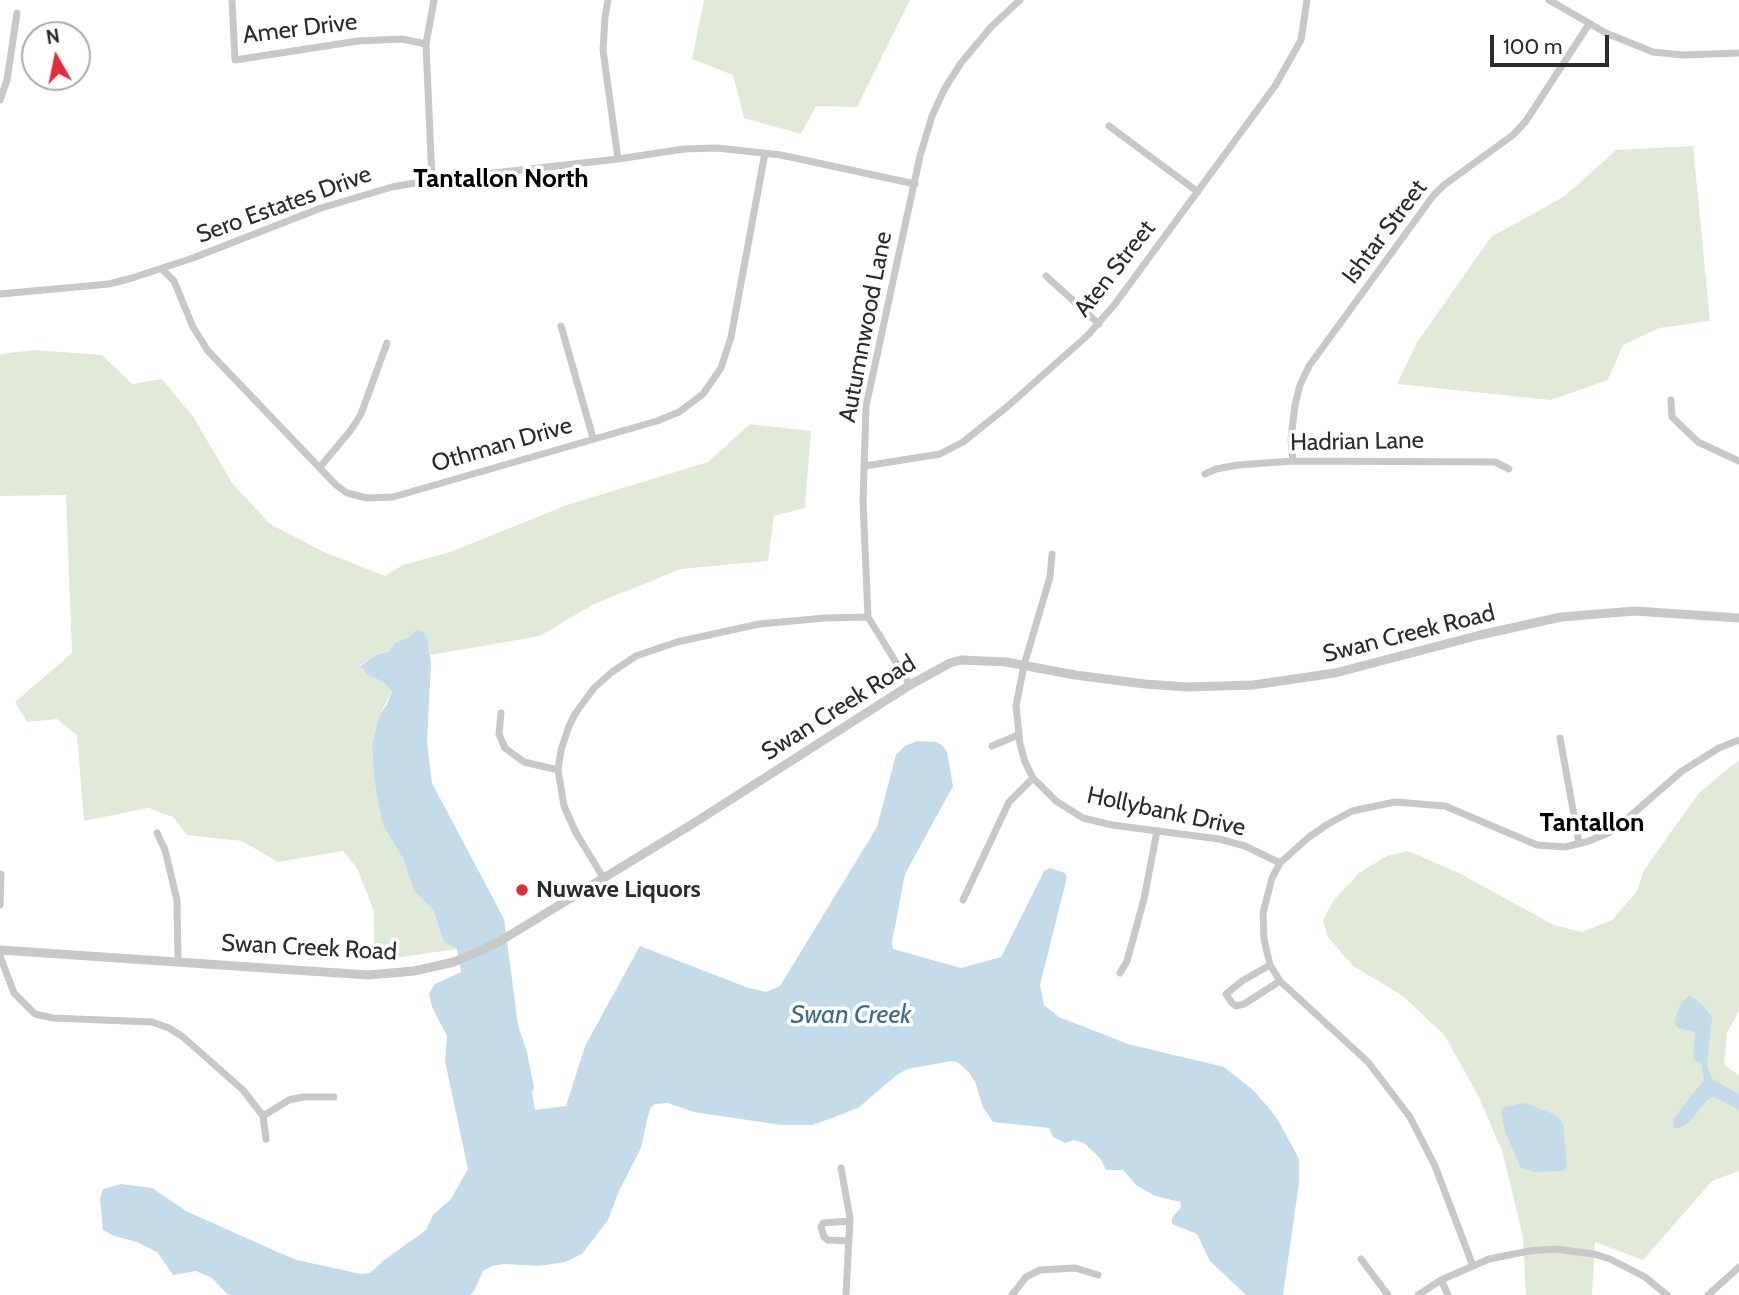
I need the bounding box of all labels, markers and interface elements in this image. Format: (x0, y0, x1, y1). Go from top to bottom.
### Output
street label: Amer Drive (241, 8, 359, 50)
north arrow (21, 21, 91, 91)
scale bar (1494, 21, 1613, 65)
text: N (45, 24, 61, 49)
text: 100 m (1503, 34, 1562, 59)
street label: Sero Estates Drive (193, 160, 375, 250)
district label: Tantallon North (413, 163, 589, 195)
street label: Ishtar Street (1337, 174, 1433, 290)
street label: Aten Street (1068, 215, 1162, 323)
street label: Autumnwood Lane (833, 229, 899, 425)
street label: Othman Drive (428, 411, 576, 479)
street label: Hadrian Lane (1290, 426, 1424, 458)
street label: Swan Creek Road (1320, 599, 1498, 669)
street label: Swan Creek Road (757, 649, 921, 767)
street label: Hollybank Drive (1084, 781, 1248, 843)
district label: Tantallon (1540, 807, 1644, 839)
place label: Nuwave Liquors (536, 876, 701, 904)
marker: Nuwave Liquors (514, 882, 530, 898)
street label: Swan Creek Road (220, 929, 398, 967)
water label: Swan Creek (791, 999, 911, 1031)

